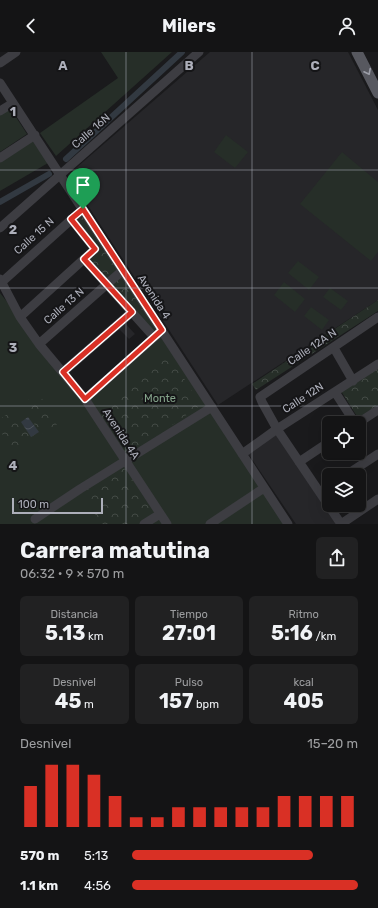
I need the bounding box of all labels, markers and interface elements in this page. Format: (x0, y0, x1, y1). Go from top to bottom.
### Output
icon: back (20, 15, 42, 37)
text: Milers (162, 15, 216, 37)
icon: person (336, 15, 358, 37)
text: A (58, 58, 68, 73)
text: B (184, 58, 194, 73)
text: C (310, 58, 320, 73)
one-way arrow (363, 68, 370, 76)
text: 1 (10, 104, 16, 119)
street label: Calle 16N (69, 111, 113, 151)
pin (66, 168, 100, 209)
icon: arrive (72, 174, 94, 196)
street label: Calle 15 N (11, 215, 57, 257)
text: 2 (9, 222, 17, 237)
street label: Avenida 4 (135, 272, 173, 322)
street label: Calle 13 N (41, 285, 87, 327)
street label: Calle 12A N (285, 326, 339, 368)
text: 3 (9, 340, 18, 355)
street label: Calle 12N (280, 380, 326, 416)
park label: Monte (144, 392, 176, 405)
street label: Avenida 4A (100, 406, 143, 462)
map controls (322, 416, 366, 512)
button: locate (322, 416, 366, 460)
text: 4 (9, 458, 18, 473)
button: layers (322, 468, 366, 512)
scale bar (12, 496, 103, 515)
text: 100 m (18, 498, 49, 511)
text: Carrera matutina (20, 537, 210, 564)
button: share (316, 537, 358, 579)
text: 06:32 · 9 × 570 m (20, 566, 124, 581)
text: Distancia (50, 608, 98, 621)
text: Tiempo (170, 608, 208, 621)
text: Ritmo (289, 608, 319, 621)
text: 5.13 (45, 621, 85, 645)
text: 27:01 (162, 621, 216, 645)
text: 5:16 (271, 621, 313, 645)
text: km (85, 630, 104, 643)
text: /km (313, 630, 336, 643)
text: Desnivel (53, 676, 96, 689)
text: Pulso (175, 676, 203, 689)
text: kcal (294, 676, 314, 689)
text: 45 (55, 689, 81, 713)
text: 157 (159, 689, 193, 713)
text: 405 (284, 689, 324, 713)
text: m (81, 698, 94, 711)
text: bpm (193, 698, 219, 711)
text: Desnivel (20, 736, 71, 751)
text: 15–20 m (307, 736, 358, 751)
text: 570 m (20, 848, 59, 863)
text: 5:13 (84, 848, 108, 863)
text: 1.1 km (20, 878, 58, 893)
text: 4:56 (84, 878, 111, 893)

